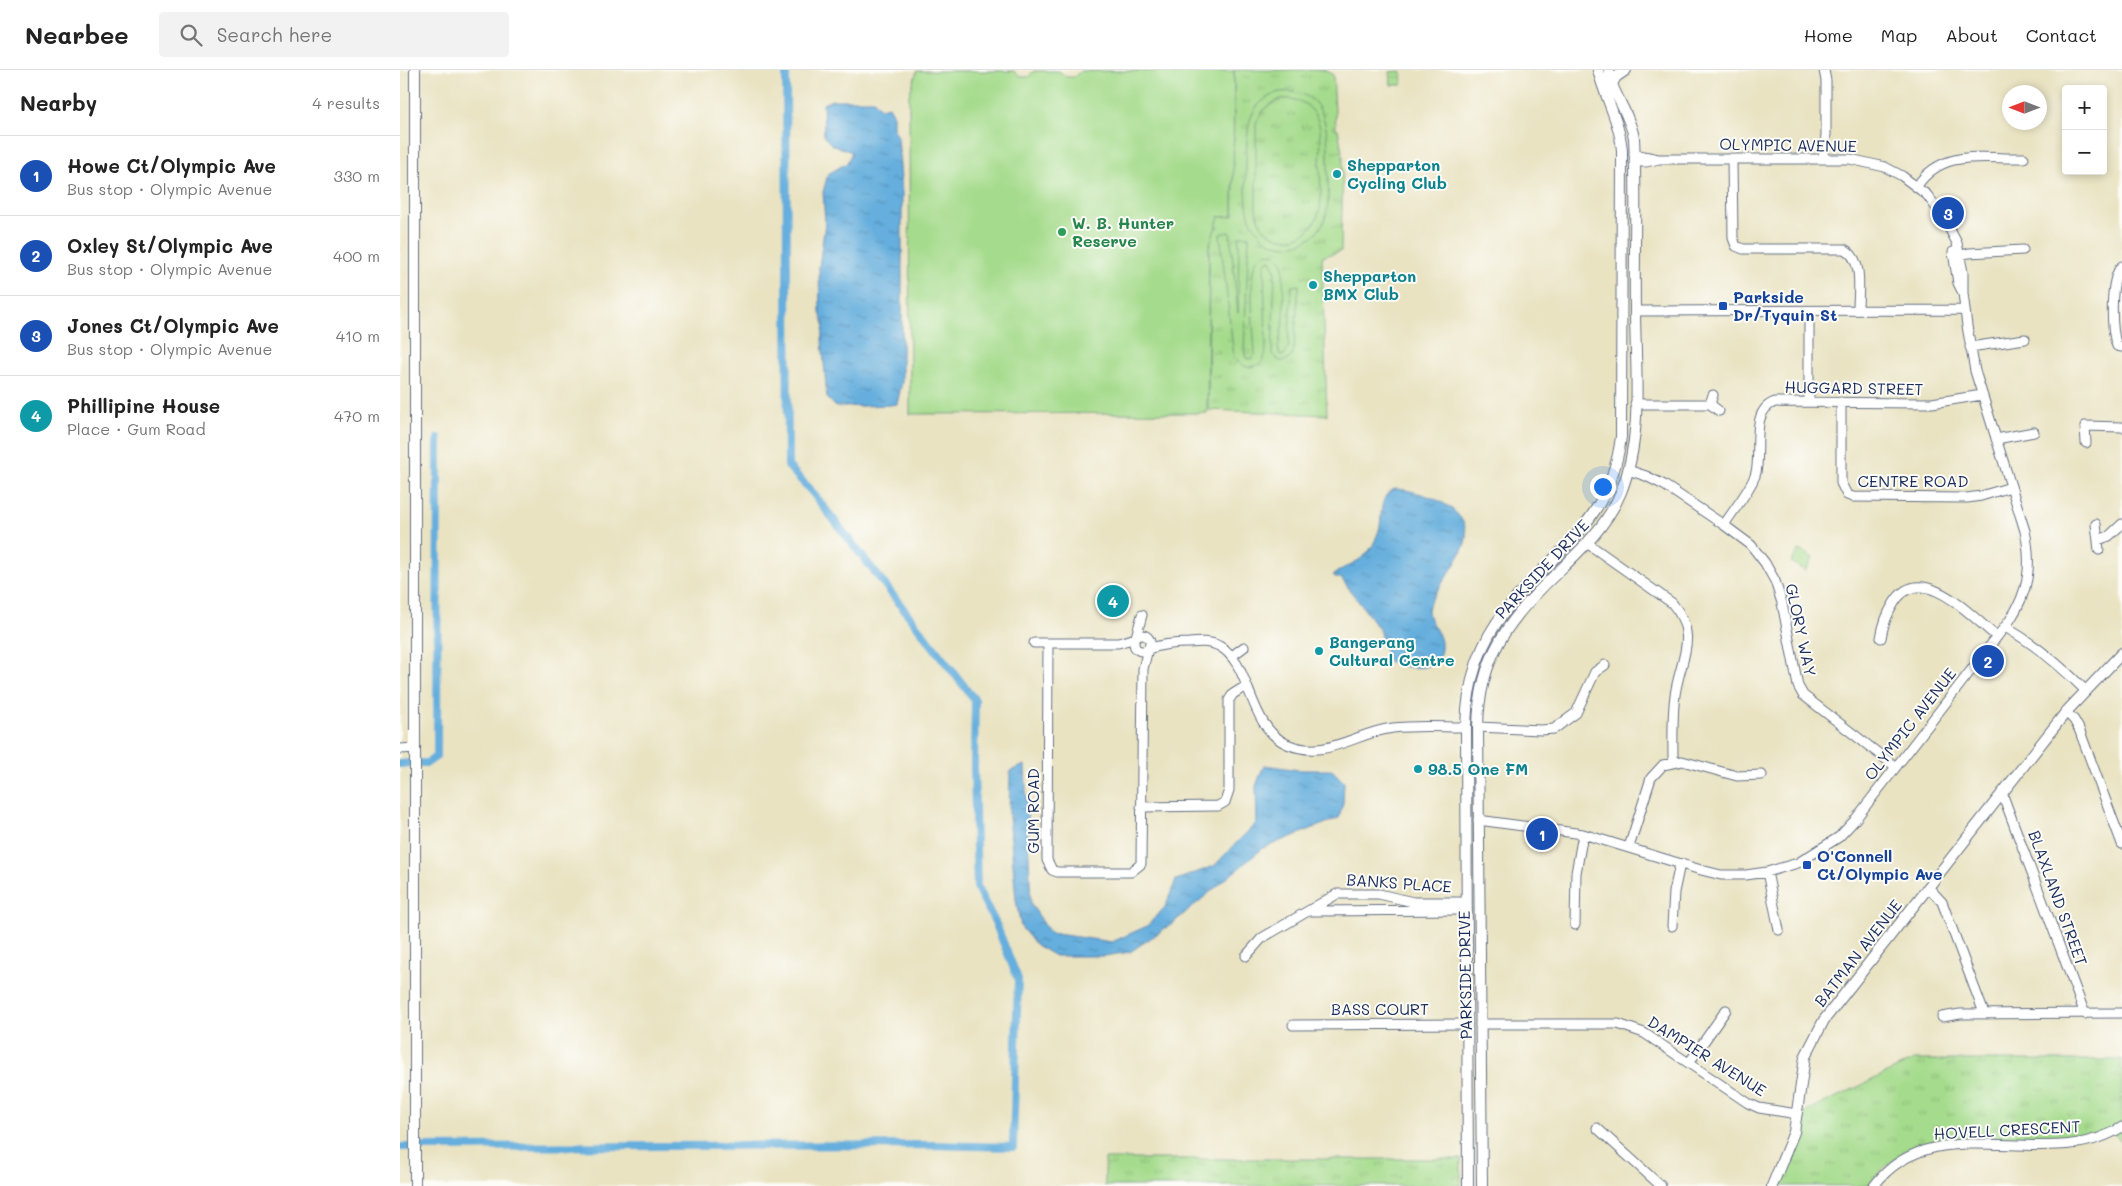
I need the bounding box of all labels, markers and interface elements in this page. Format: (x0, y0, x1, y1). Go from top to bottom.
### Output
search box (159, 12, 509, 57)
text: Nearbee (25, 19, 129, 50)
icon: search (177, 21, 205, 49)
text: Search here (217, 22, 332, 47)
text: Home (1804, 23, 1853, 47)
text: Map (1881, 23, 1917, 47)
text: About (1945, 23, 1998, 47)
text: Contact (2026, 23, 2097, 47)
north arrow (2002, 85, 2047, 130)
map controls (2062, 85, 2107, 175)
button: + (2062, 85, 2107, 130)
text: Nearby (20, 89, 97, 116)
text: 4 results (312, 92, 380, 113)
button: − (2062, 130, 2107, 175)
street label: OLYMPIC AVENUE (1719, 133, 1857, 156)
text: Howe Ct/Olympic Ave (67, 153, 276, 178)
place label: Shepparton Cycling Club (1347, 154, 1447, 193)
text: 1 (32, 165, 40, 186)
text: 330 m (334, 165, 380, 186)
marker: Shepparton Cycling Club (1331, 168, 1343, 180)
text: Bus stop · Olympic Avenue (67, 178, 272, 199)
pin: 3 (1932, 194, 1964, 232)
place label: W. B. Hunter Reserve (1072, 212, 1174, 251)
marker: W. B. Hunter Reserve (1056, 226, 1068, 238)
text: Oxley St/Olympic Ave (67, 233, 273, 258)
text: 2 (32, 245, 40, 266)
text: 400 m (333, 245, 380, 266)
text: Bus stop · Olympic Avenue (67, 258, 272, 279)
place label: Shepparton BMX Club (1323, 265, 1416, 304)
marker: Shepparton BMX Club (1307, 279, 1319, 291)
place label: Parkside Dr/Tyquin St (1733, 286, 1837, 325)
marker: Parkside Dr/Tyquin St (1717, 300, 1729, 312)
text: Jones Ct/Olympic Ave (67, 313, 279, 338)
text: 3 (31, 325, 41, 346)
text: 410 m (336, 325, 380, 346)
text: Bus stop · Olympic Avenue (67, 338, 272, 359)
street label: HUGGARD STREET (1785, 376, 1924, 399)
text: Phillipine House (67, 393, 220, 418)
text: 4 (31, 405, 41, 426)
text: 470 m (334, 405, 380, 426)
text: Place · Gum Road (67, 418, 206, 439)
street label: CENTRE ROAD (1858, 470, 1968, 491)
your location (1590, 474, 1616, 500)
street label: PARKSIDE DRIVE (1490, 514, 1593, 623)
pin: 4 (1097, 582, 1129, 620)
street label: GLORY WAY (1781, 582, 1822, 678)
place label: Bangerang Cultural Centre (1329, 631, 1454, 670)
pin: 2 (1972, 642, 2004, 680)
marker: Bangerang Cultural Centre (1313, 645, 1325, 657)
street label: OLYMPIC AVENUE (1859, 663, 1960, 784)
place label: 98.5 One FM (1428, 758, 1528, 779)
marker: 98.5 One FM (1412, 763, 1424, 775)
street label: GUM ROAD (1022, 768, 1043, 854)
pin: 1 (1526, 815, 1558, 853)
street label: BLAXLAND STREET (2024, 827, 2093, 969)
place label: O'Connell Ct/Olympic Ave (1817, 845, 1943, 884)
marker: O'Connell Ct/Olympic Ave (1801, 859, 1813, 871)
street label: BANKS PLACE (1346, 868, 1452, 897)
street label: BATMAN AVENUE (1809, 895, 1906, 1011)
street label: PARKSIDE DRIVE (1453, 911, 1476, 1039)
street label: BASS COURT (1331, 998, 1429, 1019)
street label: DAMPIER AVENUE (1644, 1011, 1770, 1100)
street label: HOVELL CRESCENT (1933, 1115, 2081, 1144)

